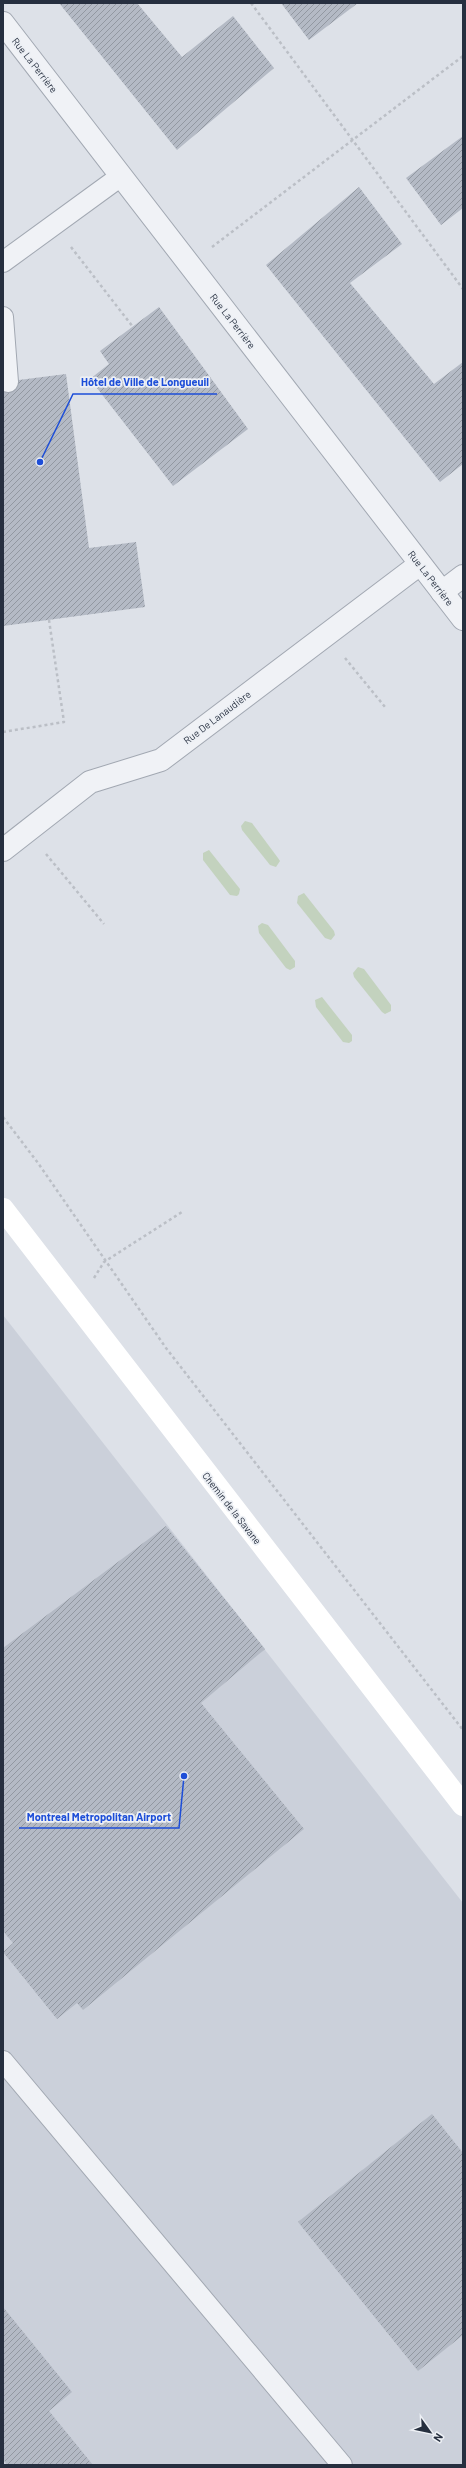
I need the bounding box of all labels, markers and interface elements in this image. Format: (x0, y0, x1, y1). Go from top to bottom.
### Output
street label: Rue La Perrière (10, 35, 60, 95)
street label: Rue La Perrière (208, 291, 258, 351)
callout: Hôtel de Ville de Longueuil (73, 371, 217, 394)
text: Hôtel de Ville de Longueuil (81, 375, 209, 388)
street label: Rue La Perrière (406, 548, 456, 608)
street label: Rue De Lanaudière (181, 688, 253, 746)
street label: Chemin de la Savane (200, 1469, 264, 1547)
callout: Montreal Metropolitan Airport (19, 1805, 179, 1828)
text: Montreal Metropolitan Airport (27, 1810, 171, 1823)
north arrow (410, 2412, 450, 2452)
text: N (431, 2431, 446, 2444)

